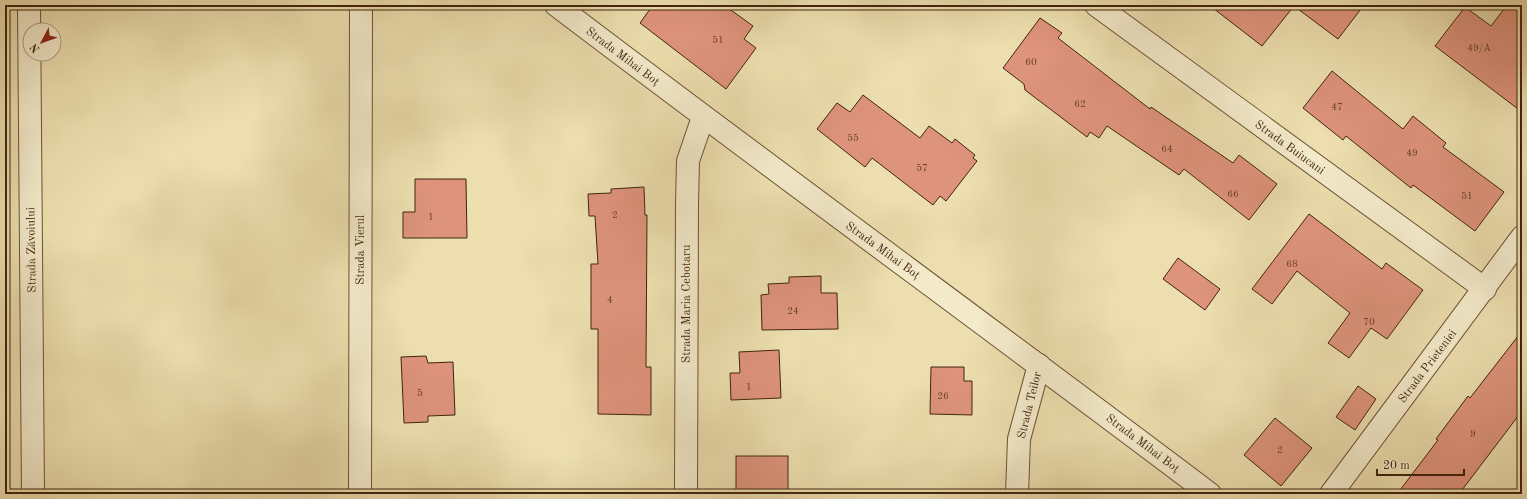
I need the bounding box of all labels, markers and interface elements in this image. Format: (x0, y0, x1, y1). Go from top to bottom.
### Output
north arrow (22, 22, 62, 62)
street label: Strada Mihai Boț (583, 25, 661, 88)
house number: 51 (712, 35, 724, 45)
text: N (28, 40, 42, 54)
house number: 49/A (1467, 43, 1491, 53)
house number: 60 (1025, 57, 1037, 67)
house number: 62 (1074, 99, 1086, 109)
house number: 47 (1331, 102, 1343, 112)
street label: Strada Buiucani (1252, 118, 1327, 177)
house number: 55 (847, 133, 859, 143)
house number: 64 (1161, 144, 1173, 154)
house number: 49 (1406, 148, 1418, 158)
house number: 57 (916, 163, 928, 173)
house number: 66 (1227, 189, 1239, 199)
house number: 51 (1461, 191, 1473, 201)
street label: Strada Zăvoiului (25, 207, 39, 293)
house number: 2 (612, 210, 618, 220)
house number: 1 (428, 212, 434, 222)
street label: Strada Vierul (355, 215, 367, 285)
street label: Strada Mihai Boț (843, 220, 922, 282)
street label: Strada Maria Cebotaru (681, 244, 693, 363)
house number: 68 (1286, 259, 1298, 269)
house number: 4 (607, 295, 613, 305)
house number: 24 (787, 306, 799, 316)
house number: 70 (1363, 317, 1375, 327)
street label: Strada Prieteniei (1396, 328, 1459, 405)
street label: Strada Teilor (1016, 370, 1044, 440)
house number: 1 (746, 382, 752, 392)
house number: 5 (417, 388, 423, 398)
house number: 26 (937, 391, 949, 401)
street label: Strada Mihai Boț (1103, 412, 1181, 475)
house number: 9 (1470, 429, 1476, 439)
house number: 2 (1277, 445, 1283, 455)
scale bar (1377, 451, 1464, 477)
text: 20 m (1383, 460, 1410, 472)

